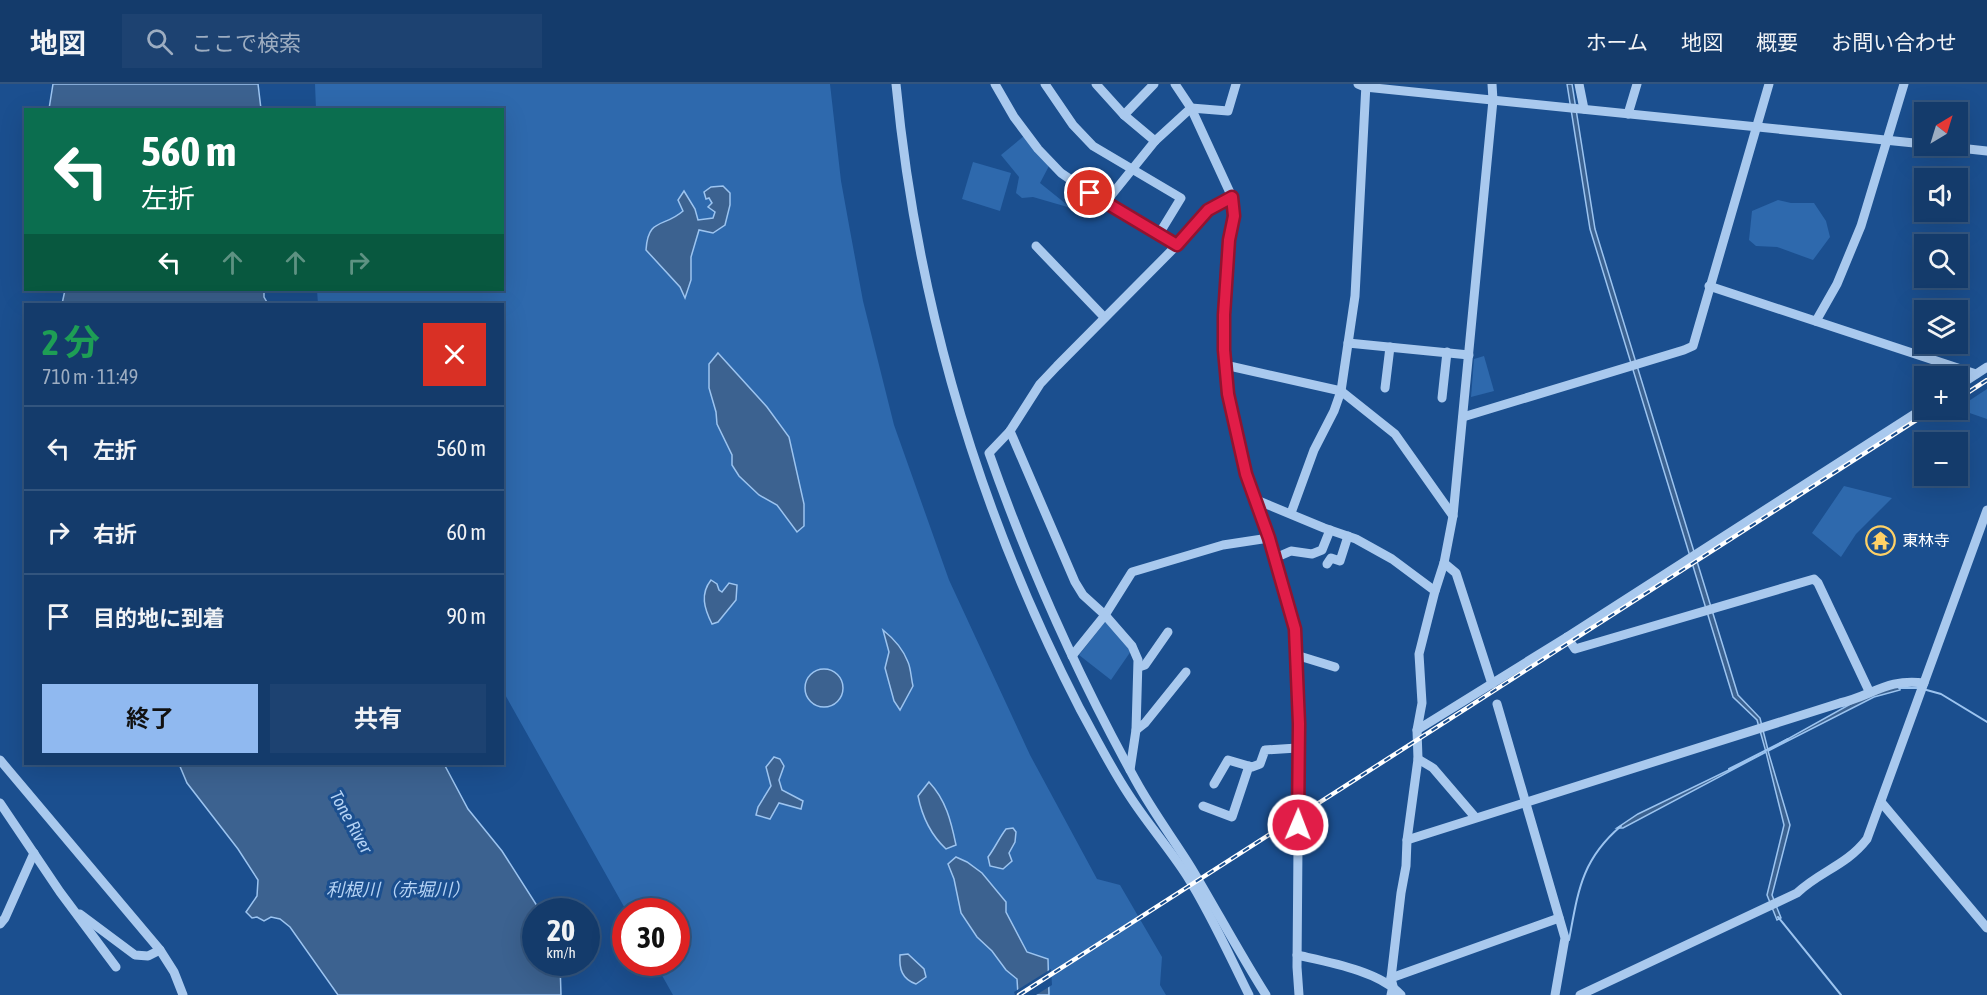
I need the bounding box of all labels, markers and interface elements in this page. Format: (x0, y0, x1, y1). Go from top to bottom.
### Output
search box (122, 14, 542, 68)
icon: search (143, 25, 176, 58)
text: 地図 (30, 27, 86, 59)
text: ここで検索 (191, 30, 301, 56)
text: ホーム (1586, 30, 1648, 54)
text: 地図 (1681, 30, 1723, 54)
text: 概要 (1756, 30, 1798, 54)
text: お問い合わせ (1831, 30, 1957, 54)
north arrow (1914, 102, 1968, 156)
map controls (1914, 102, 1968, 486)
text: 560 m (141, 127, 236, 175)
icon: left (42, 132, 120, 210)
pin (1064, 167, 1115, 218)
button: sound (1914, 168, 1968, 222)
icon: arrive (1073, 176, 1106, 209)
text: 左折 (141, 183, 195, 214)
button: search (1914, 234, 1968, 288)
icon: left (153, 246, 186, 279)
icon: ahead (216, 246, 249, 279)
icon: ahead (279, 246, 312, 279)
icon: right (342, 246, 375, 279)
button: layers (1914, 300, 1968, 354)
text: 2 分 (42, 321, 100, 363)
button: close (423, 323, 486, 386)
text: 710 m · 11:49 (42, 365, 138, 388)
button: + (1914, 366, 1968, 420)
icon: left (42, 432, 75, 465)
button: − (1914, 432, 1968, 486)
text: 560 m (436, 435, 486, 461)
text: 左折 (93, 437, 137, 463)
icon: right (42, 516, 75, 549)
text: 60 m (446, 519, 486, 545)
text: 右折 (93, 521, 137, 547)
temple icon: 東林寺 (1865, 524, 1897, 556)
place label: 東林寺 (1902, 531, 1950, 549)
icon: arrive (42, 600, 75, 633)
text: 90 m (446, 603, 486, 629)
text: 目的地に到着 (93, 605, 225, 631)
button: 終了 (42, 684, 258, 753)
button: 共有 (270, 684, 486, 753)
water label: Tone River (326, 787, 378, 857)
position arrow (1266, 793, 1330, 857)
water label: 利根川（赤堀川） (326, 879, 470, 900)
speed limit sign: 30 (612, 898, 690, 976)
text: 20 (547, 913, 575, 947)
text: km/h (546, 944, 576, 961)

